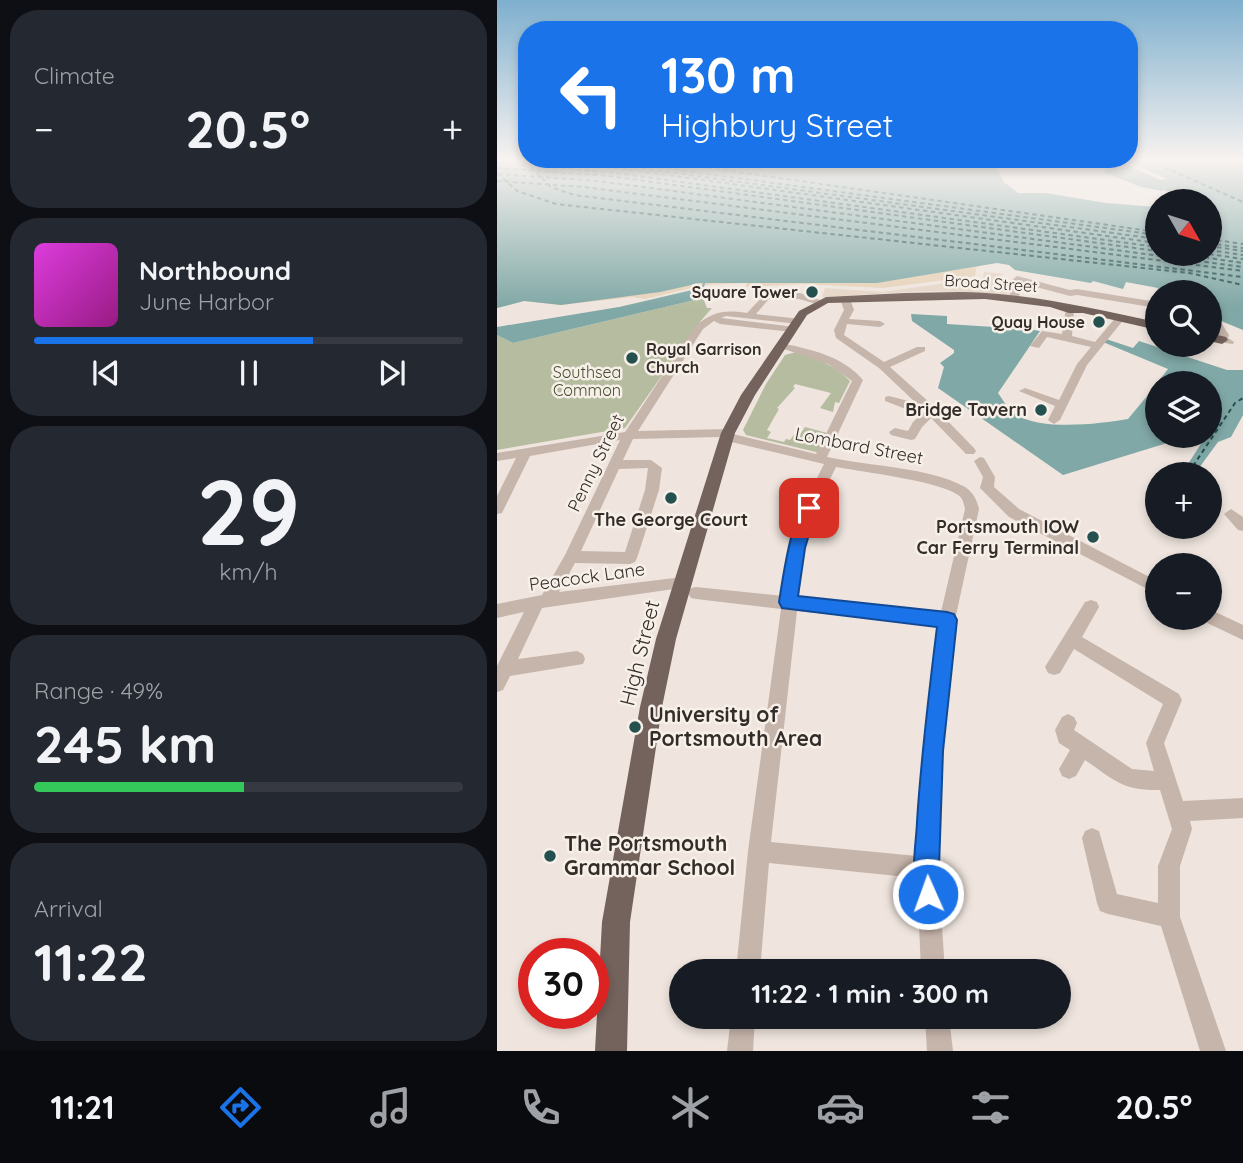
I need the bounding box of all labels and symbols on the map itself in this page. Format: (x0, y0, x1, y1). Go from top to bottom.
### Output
north arrow (1145, 189, 1221, 266)
street label: Broad Street (944, 270, 1038, 296)
place label: Square Tower (692, 282, 798, 302)
marker: Square Tower (804, 284, 820, 300)
place label: Quay House (992, 312, 1085, 332)
marker: Quay House (1091, 314, 1107, 330)
place label: Royal Garrison Church (646, 339, 761, 377)
marker: Royal Garrison Church (624, 350, 640, 366)
park label: Southsea Common (553, 362, 621, 400)
place label: Bridge Tavern (905, 398, 1027, 421)
marker: Bridge Tavern (1033, 402, 1049, 418)
street label: Penny Street (562, 410, 629, 515)
street label: Lombard Street (793, 422, 925, 469)
pin (779, 478, 839, 538)
marker: The George Court (663, 490, 679, 506)
place label: The George Court (594, 508, 748, 531)
place label: Portsmouth IOW Car Ferry Terminal (917, 515, 1079, 559)
marker: Portsmouth IOW Car Ferry Terminal (1085, 529, 1101, 545)
street label: Peacock Lane (527, 557, 646, 596)
street label: High Street (613, 597, 665, 708)
place label: University of Portsmouth Area (649, 701, 822, 751)
marker: University of Portsmouth Area (627, 719, 643, 735)
place label: The Portsmouth Grammar School (564, 830, 735, 880)
marker: The Portsmouth Grammar School (542, 848, 558, 864)
position arrow (891, 857, 965, 931)
speed limit sign: 30 (518, 938, 609, 1029)

